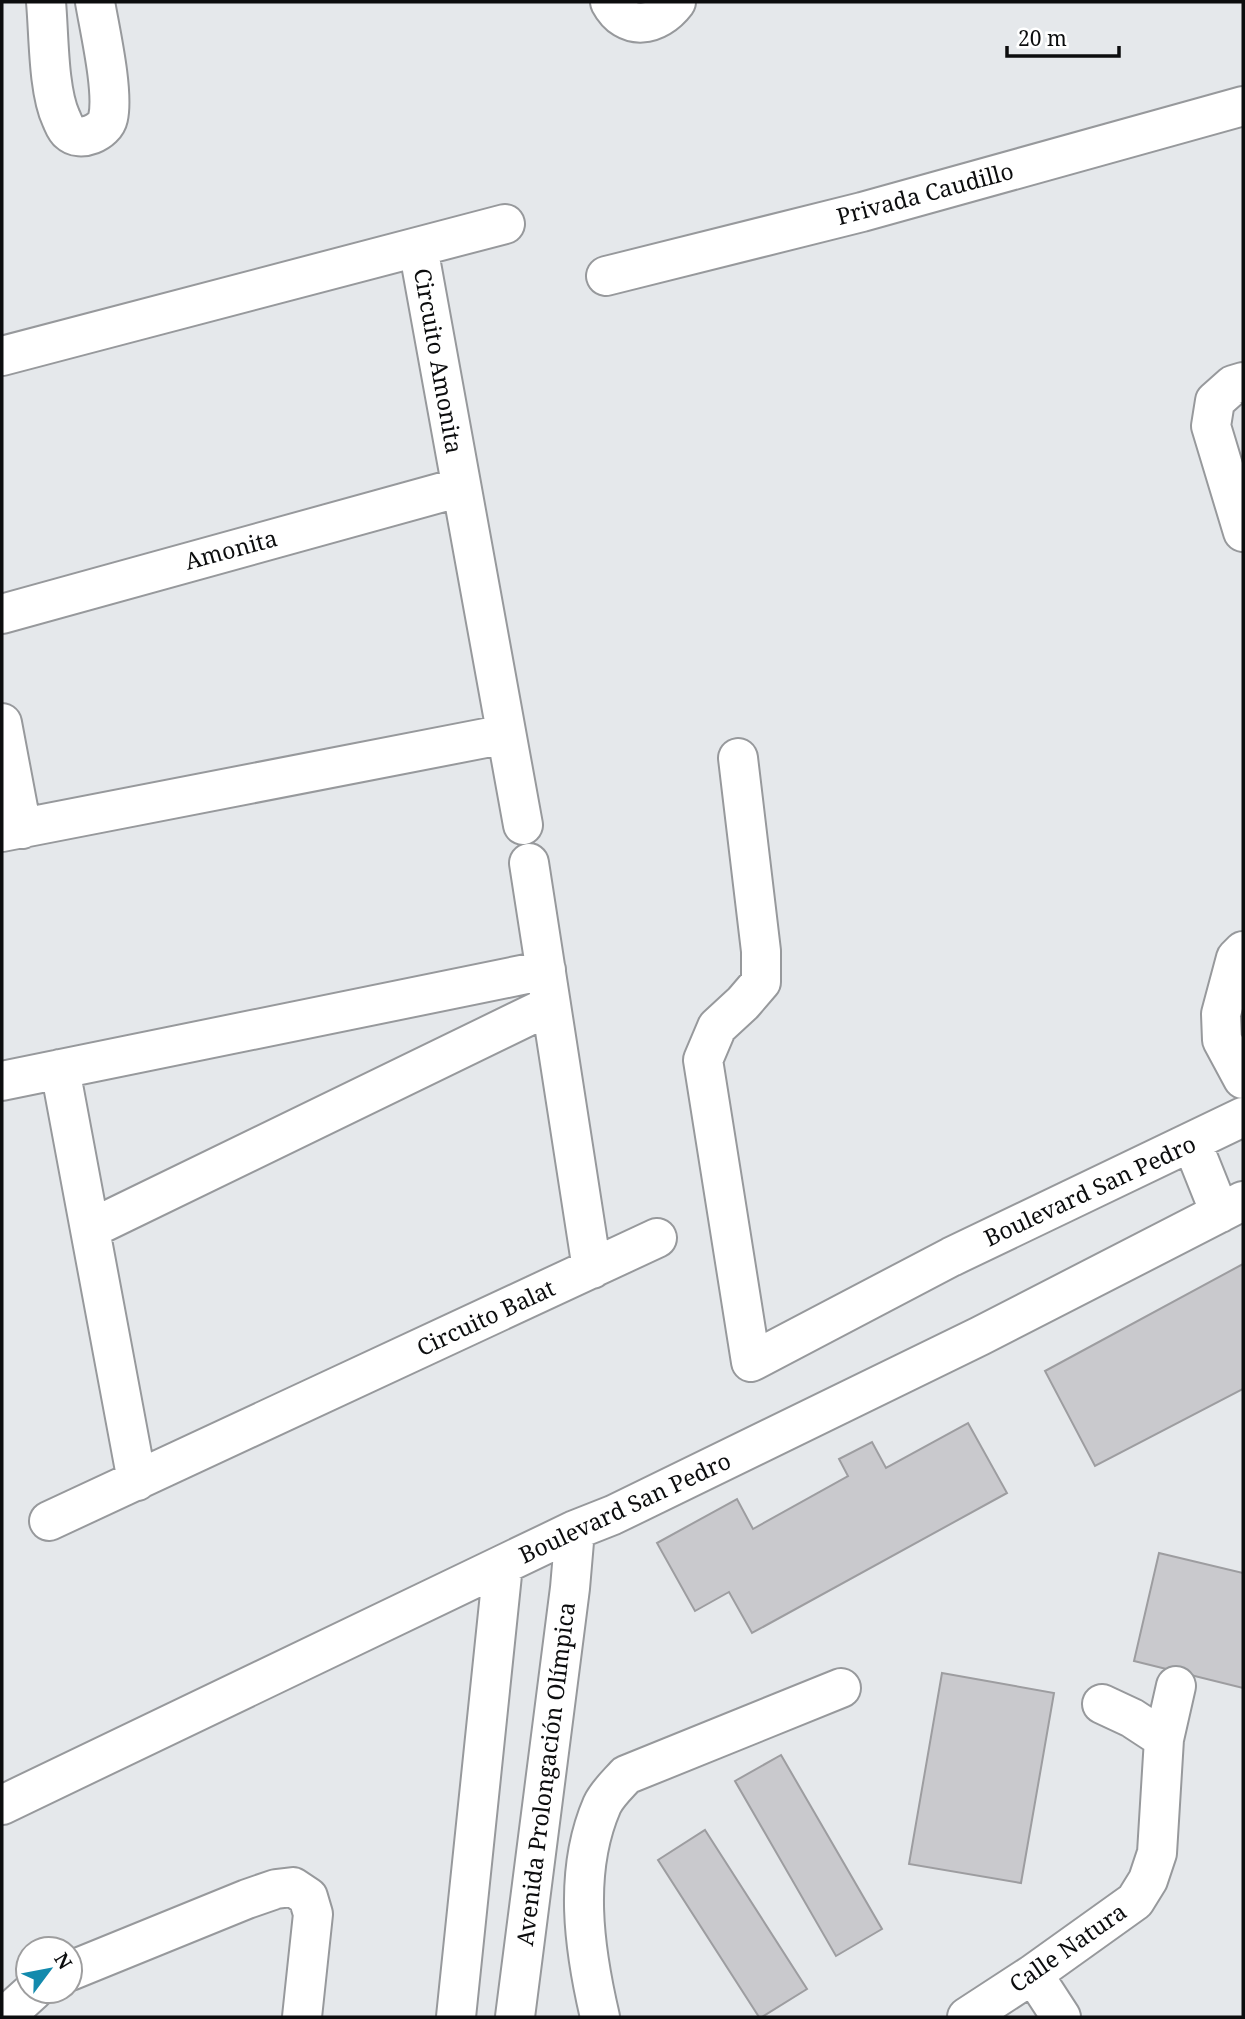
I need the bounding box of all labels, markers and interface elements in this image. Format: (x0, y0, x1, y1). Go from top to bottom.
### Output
scale bar (1007, 14, 1119, 58)
text: 20 m (1018, 24, 1067, 52)
street label: Privada Caudillo (833, 154, 1017, 232)
street label: Circuito Amonita (407, 266, 471, 456)
street label: Amonita (181, 521, 281, 577)
street label: Boulevard San Pedro (978, 1127, 1201, 1253)
street label: Circuito Balat (411, 1271, 560, 1363)
street label: Boulevard San Pedro (513, 1444, 736, 1570)
street label: Avenida Prolongación Olímpica (508, 1600, 582, 1948)
street label: Calle Natura (1002, 1895, 1132, 1999)
north arrow (14, 1935, 84, 2005)
text: N (48, 1948, 78, 1974)

